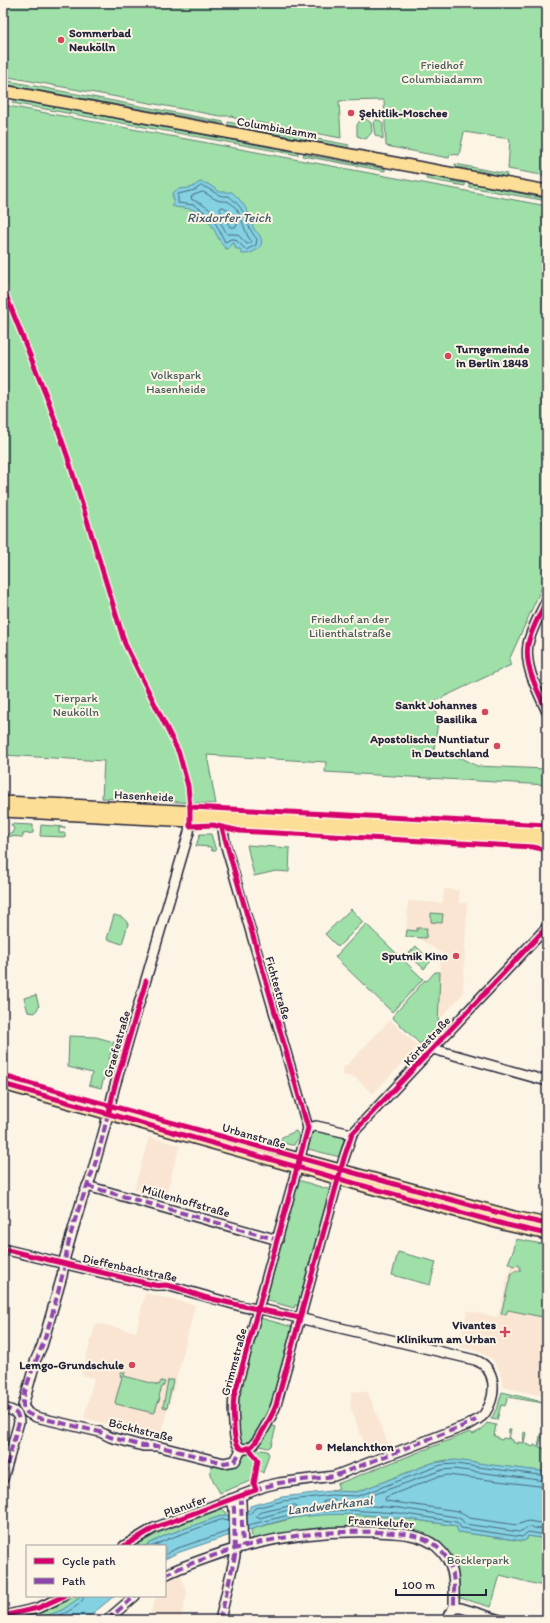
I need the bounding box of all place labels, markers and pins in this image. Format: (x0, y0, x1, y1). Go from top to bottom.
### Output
place label: Sommerbad Neukölln (69, 26, 132, 54)
marker: Sommerbad Neukölln (56, 35, 66, 45)
place label: Şehitlik-Moschee (359, 106, 448, 121)
marker: Şehitlik-Moschee (346, 108, 356, 118)
place label: Turngemeinde in Berlin 1848 (455, 342, 529, 370)
marker: Turngemeinde in Berlin 1848 (443, 351, 453, 361)
place label: Sankt Johannes Basilika (395, 698, 478, 726)
marker: Sankt Johannes Basilika (480, 707, 490, 717)
place label: Apostolische Nuntiatur in Deutschland (369, 732, 490, 760)
marker: Apostolische Nuntiatur in Deutschland (492, 741, 502, 751)
place label: Sputnik Kino (382, 949, 448, 964)
marker: Sputnik Kino (451, 951, 461, 961)
place label: Vivantes Klinikum am Urban (397, 1318, 497, 1346)
marker: Vivantes Klinikum am Urban (499, 1326, 511, 1338)
place label: Lemgo-Grundschule (19, 1358, 124, 1373)
marker: Lemgo-Grundschule (127, 1360, 137, 1370)
place label: Melanchthon (327, 1440, 394, 1454)
marker: Melanchthon (314, 1442, 324, 1452)

